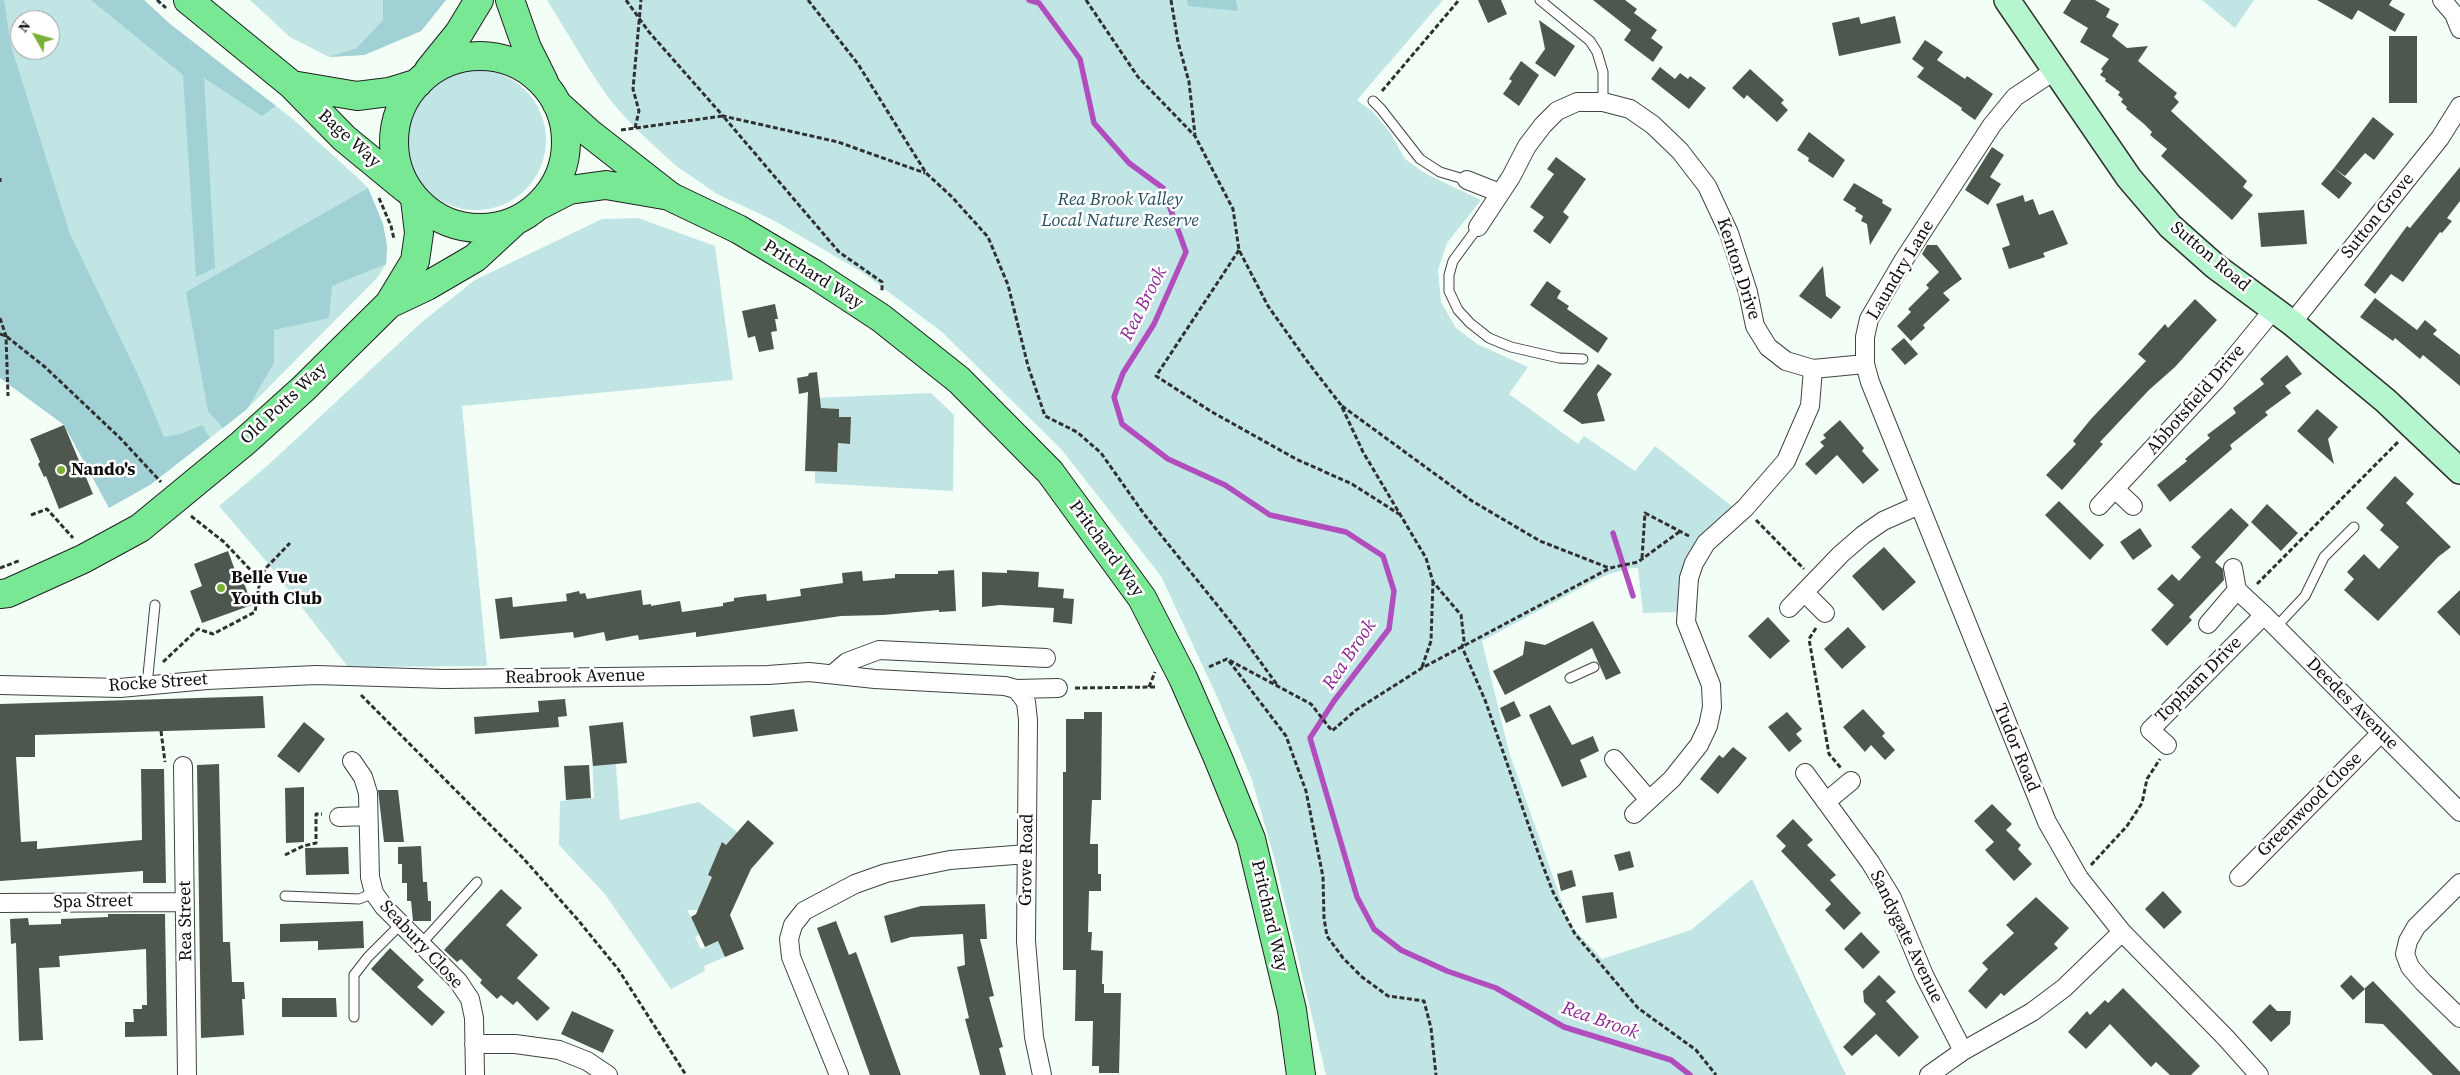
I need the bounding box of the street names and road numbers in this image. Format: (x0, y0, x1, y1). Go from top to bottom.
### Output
street label: Bage Way (313, 105, 385, 173)
street label: Sutton Grove (2337, 169, 2419, 263)
street label: Kenton Drive (1711, 215, 1765, 323)
street label: Laundry Lane (1863, 216, 1939, 324)
street label: Sutton Road (2166, 217, 2254, 297)
street label: Pritchard Way (759, 236, 867, 314)
street label: Abbotsfield Drive (2142, 340, 2250, 460)
street label: Old Potts Way (236, 358, 332, 450)
street label: Pritchard Way (1064, 497, 1148, 601)
street label: Topham Drive (2151, 632, 2247, 728)
street label: Deedes Avenue (2301, 653, 2403, 755)
street label: Reabrook Avenue (505, 665, 645, 689)
street label: Rocke Street (108, 669, 208, 697)
street label: Tudor Road (1988, 701, 2044, 795)
street label: Greenwood Close (2253, 748, 2367, 862)
street label: Grove Road (1015, 814, 1039, 906)
street label: Pritchard Way (1246, 858, 1292, 974)
street label: Sandygate Avenue (1865, 867, 1947, 1007)
street label: Rea Street (174, 881, 198, 961)
street label: Spa Street (53, 891, 133, 913)
street label: Seabury Close (375, 896, 467, 994)

